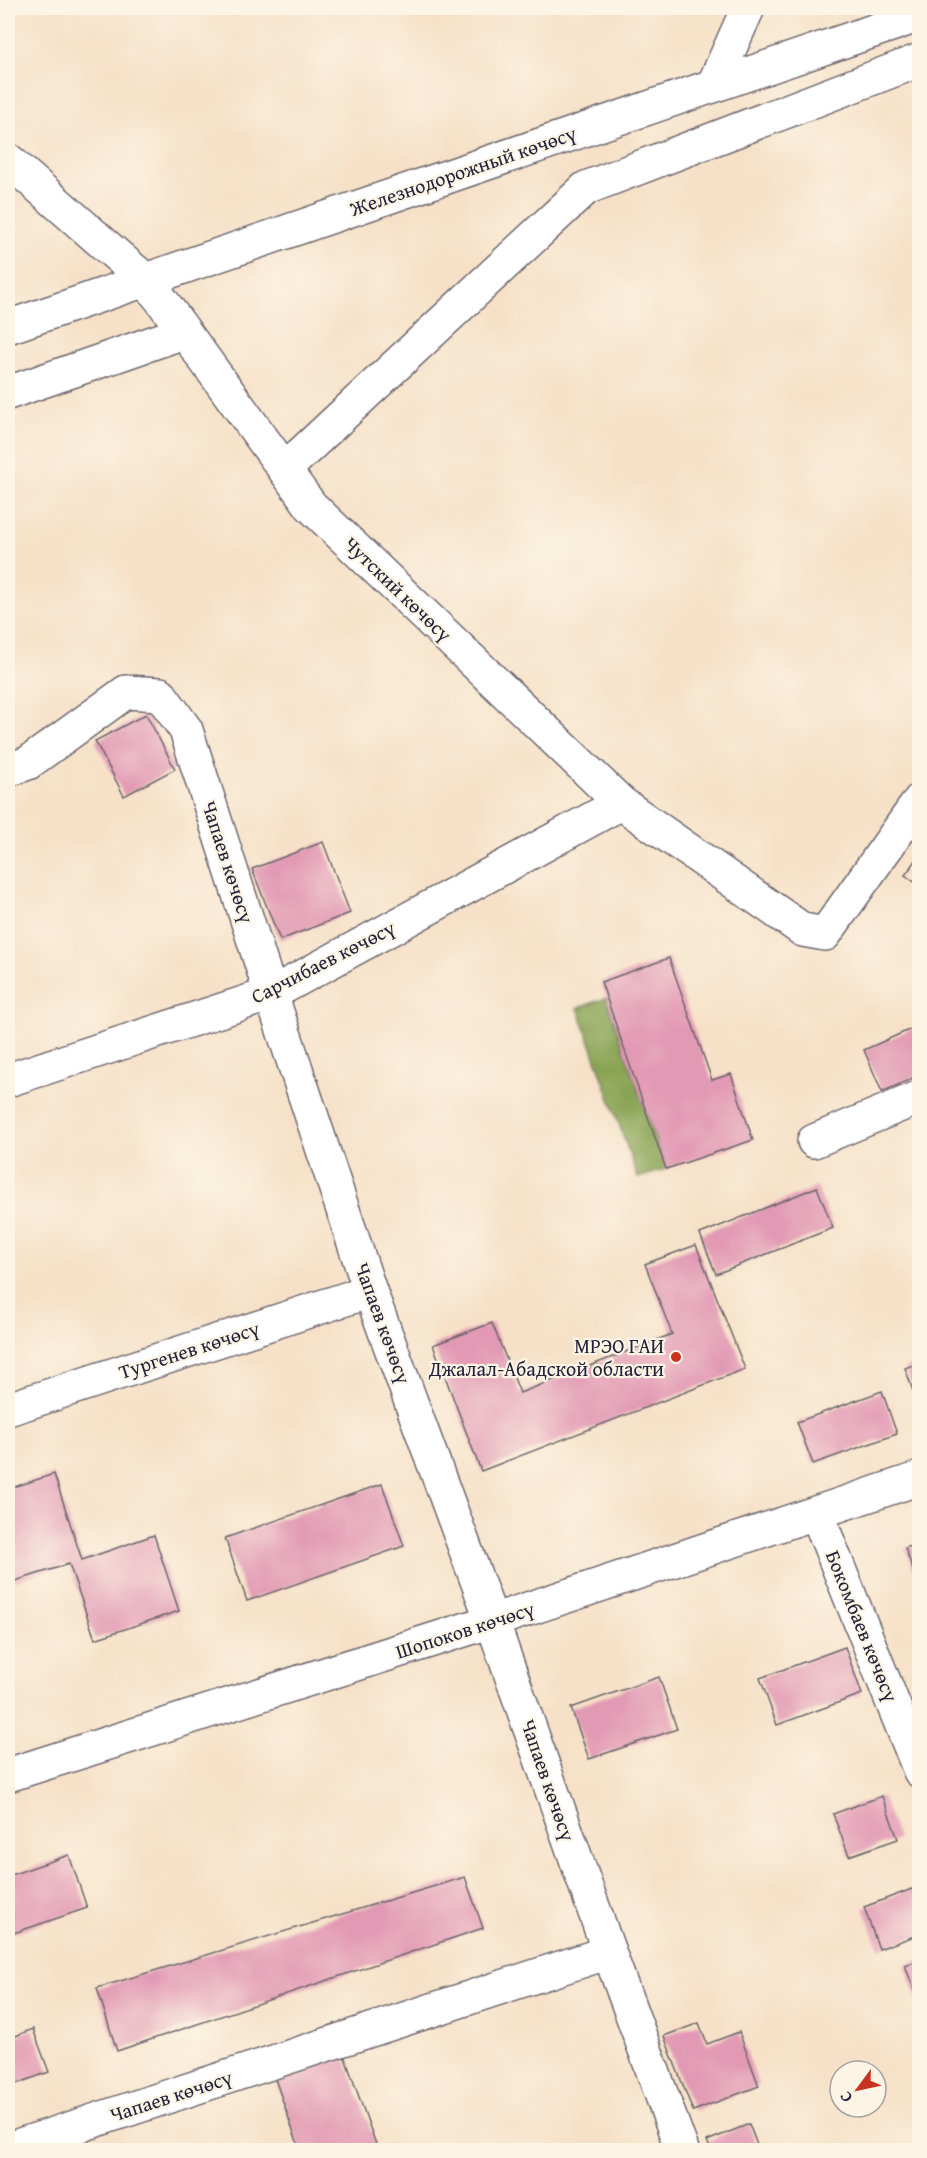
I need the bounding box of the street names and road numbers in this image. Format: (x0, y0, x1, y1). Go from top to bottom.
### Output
street label: Железнодорожный көчөсү (345, 118, 580, 223)
street label: Чутский көчөсү (338, 529, 459, 648)
street label: Чапаев көчөсү (195, 797, 262, 927)
street label: Сарчибаев көчөсү (246, 913, 400, 1010)
street label: Чапаев көчөсү (348, 1258, 419, 1388)
street label: Тургенев көчөсү (115, 1313, 263, 1386)
street label: Бокомбаев көчөсү (819, 1546, 906, 1706)
street label: Шопоков көчөсү (392, 1593, 538, 1666)
street label: Чапаев көчөсү (514, 1715, 583, 1845)
street label: Чапаев көчөсү (106, 2062, 236, 2129)

